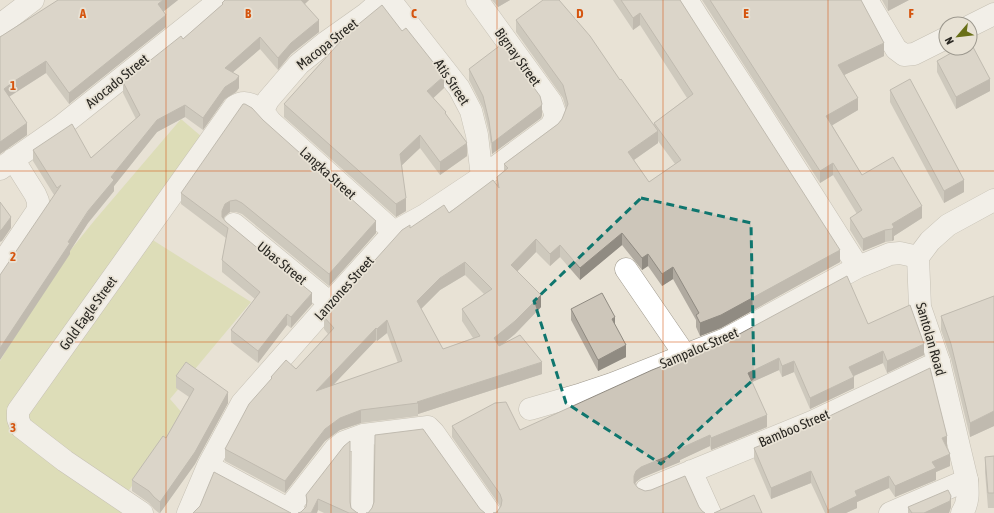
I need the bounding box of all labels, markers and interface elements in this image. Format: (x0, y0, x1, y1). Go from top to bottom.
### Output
text: A (79, 6, 87, 21)
text: B (245, 6, 252, 21)
text: C (411, 6, 417, 21)
text: D (576, 6, 584, 21)
text: E (743, 6, 749, 21)
text: F (908, 6, 914, 21)
street label: Macopa Street (293, 15, 361, 73)
north arrow (938, 16, 978, 56)
street label: Bignay Street (492, 25, 544, 89)
text: N (942, 35, 956, 46)
street label: Avocado Street (82, 51, 152, 111)
street label: Atis Street (431, 56, 473, 108)
text: 1 (10, 78, 16, 93)
street label: Langka Street (297, 144, 359, 202)
street label: Ubas Street (254, 238, 310, 288)
text: 2 (10, 249, 16, 264)
street label: Lanzones Street (311, 253, 377, 323)
street label: Gold Eagle Street (56, 273, 120, 353)
street label: Santolan Road (913, 301, 949, 377)
street label: Sampaloc Street (657, 324, 741, 372)
street label: Bamboo Street (756, 406, 832, 450)
text: 3 (10, 420, 16, 435)

